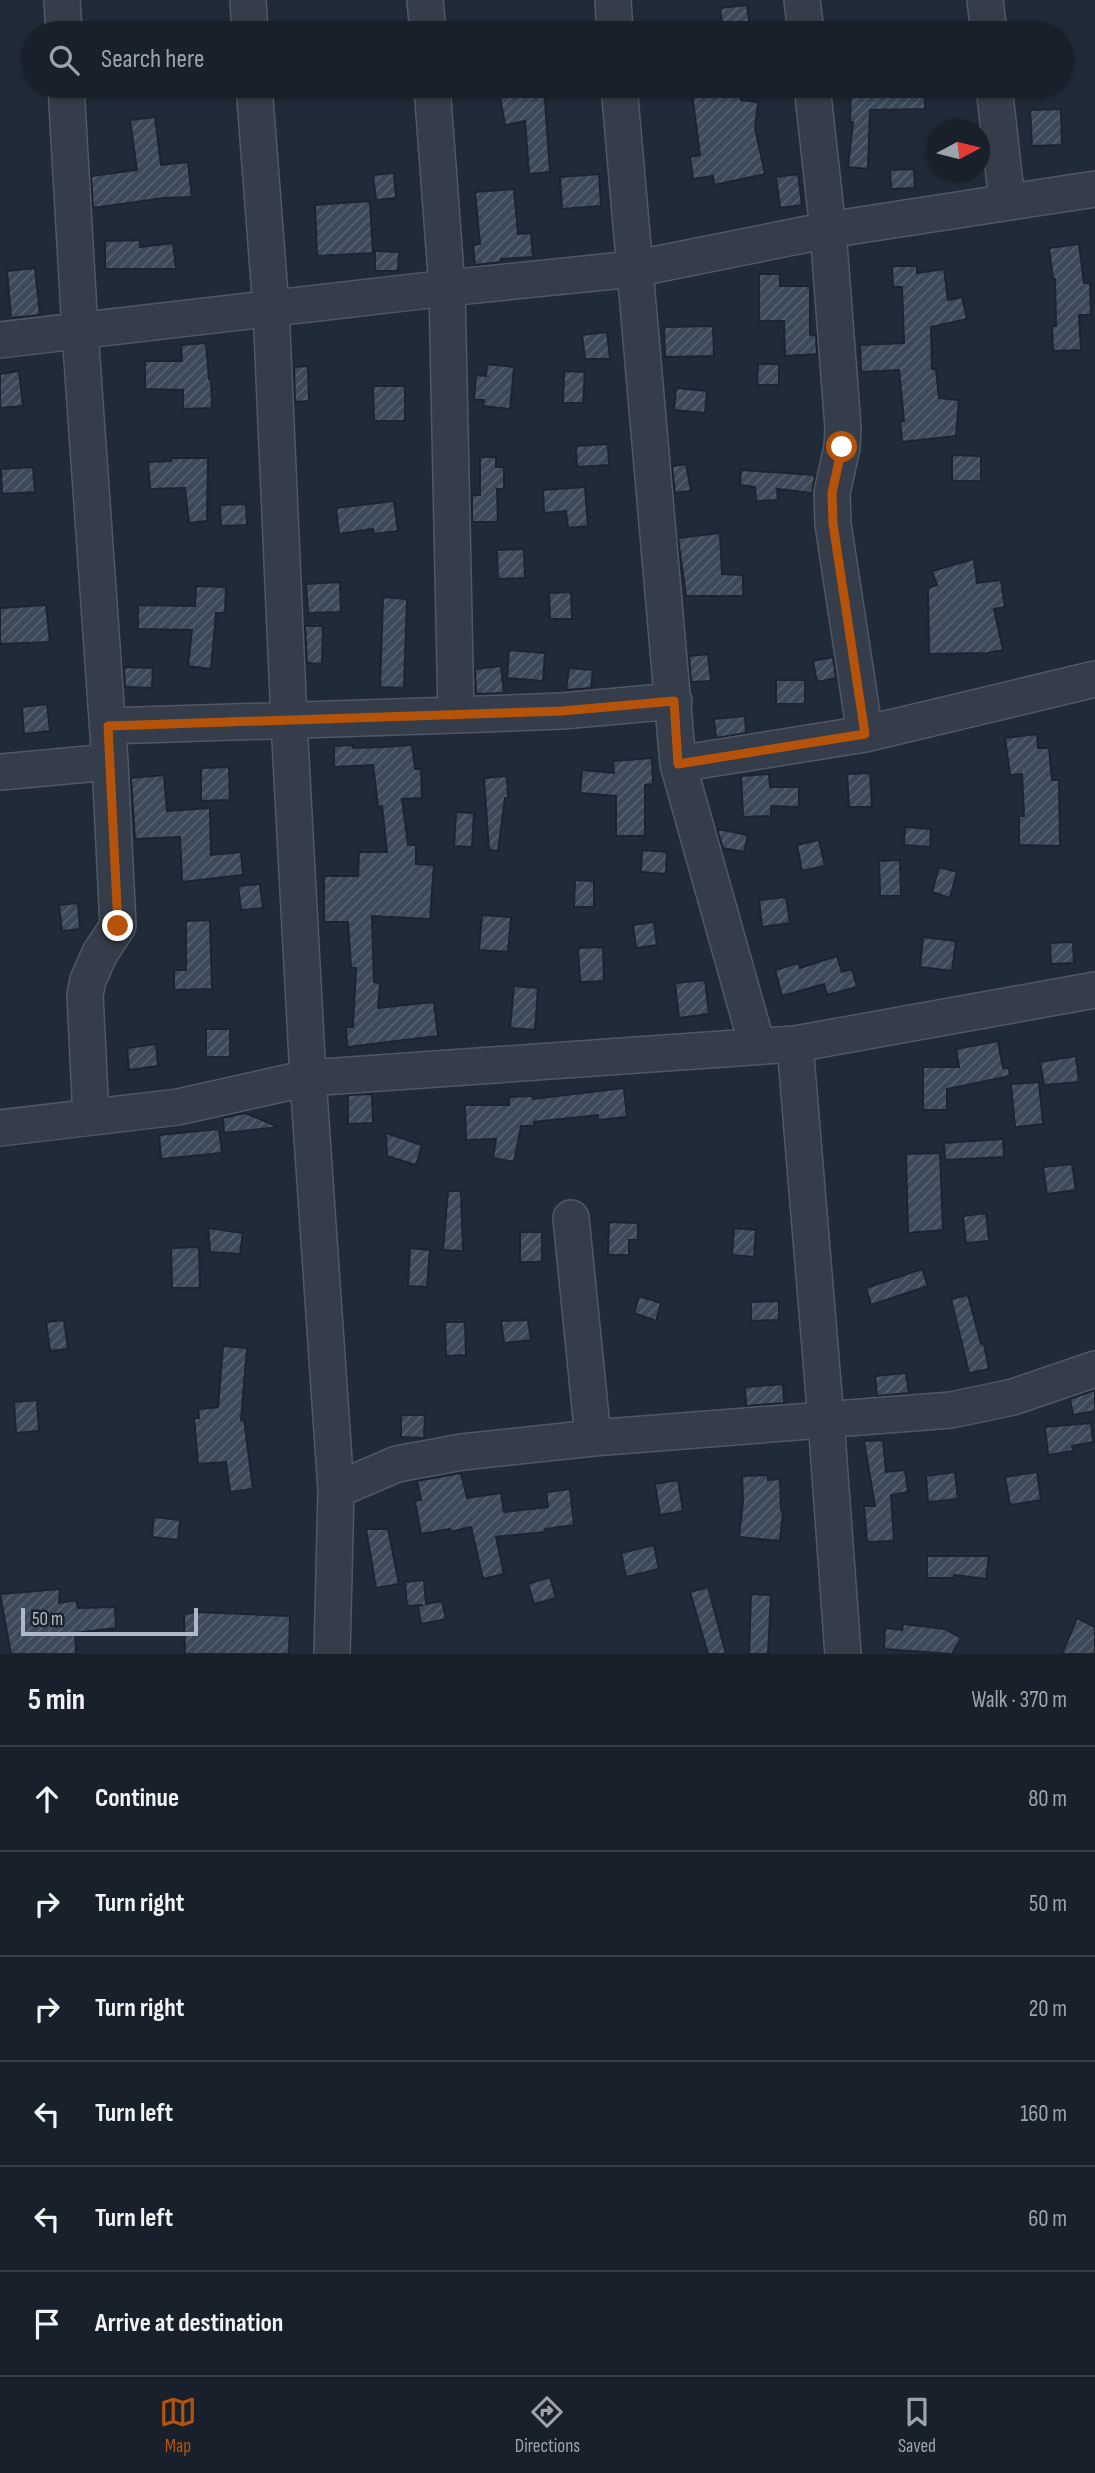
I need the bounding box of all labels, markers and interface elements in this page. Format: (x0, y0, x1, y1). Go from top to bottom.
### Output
search box (21, 21, 1074, 98)
icon: search (45, 41, 83, 79)
text: Search here (101, 44, 204, 75)
north arrow (927, 119, 990, 182)
route start (826, 431, 857, 462)
route end (102, 910, 133, 941)
scale bar (21, 1605, 198, 1637)
text: 50 m (32, 1608, 63, 1631)
text: 5 min (28, 1682, 85, 1718)
text: Walk · 370 m (971, 1686, 1067, 1714)
icon: ahead (28, 1780, 66, 1818)
text: Continue (95, 1783, 179, 1814)
text: 80 m (1028, 1785, 1067, 1813)
icon: right (28, 1885, 66, 1923)
text: Turn right (95, 1888, 184, 1919)
text: 50 m (1029, 1890, 1067, 1918)
icon: right (28, 1990, 66, 2028)
text: Turn right (95, 1993, 184, 2024)
text: 20 m (1029, 1995, 1067, 2023)
icon: left (28, 2095, 66, 2133)
text: Turn left (95, 2098, 173, 2129)
text: 160 m (1020, 2100, 1067, 2128)
icon: left (28, 2200, 66, 2238)
text: Turn left (95, 2203, 173, 2234)
text: 60 m (1028, 2205, 1067, 2233)
icon: arrive (28, 2305, 66, 2343)
text: Arrive at destination (95, 2308, 283, 2339)
tab: Map (159, 2393, 197, 2458)
tab: Directions (515, 2393, 580, 2458)
tab: Saved (898, 2393, 936, 2458)

